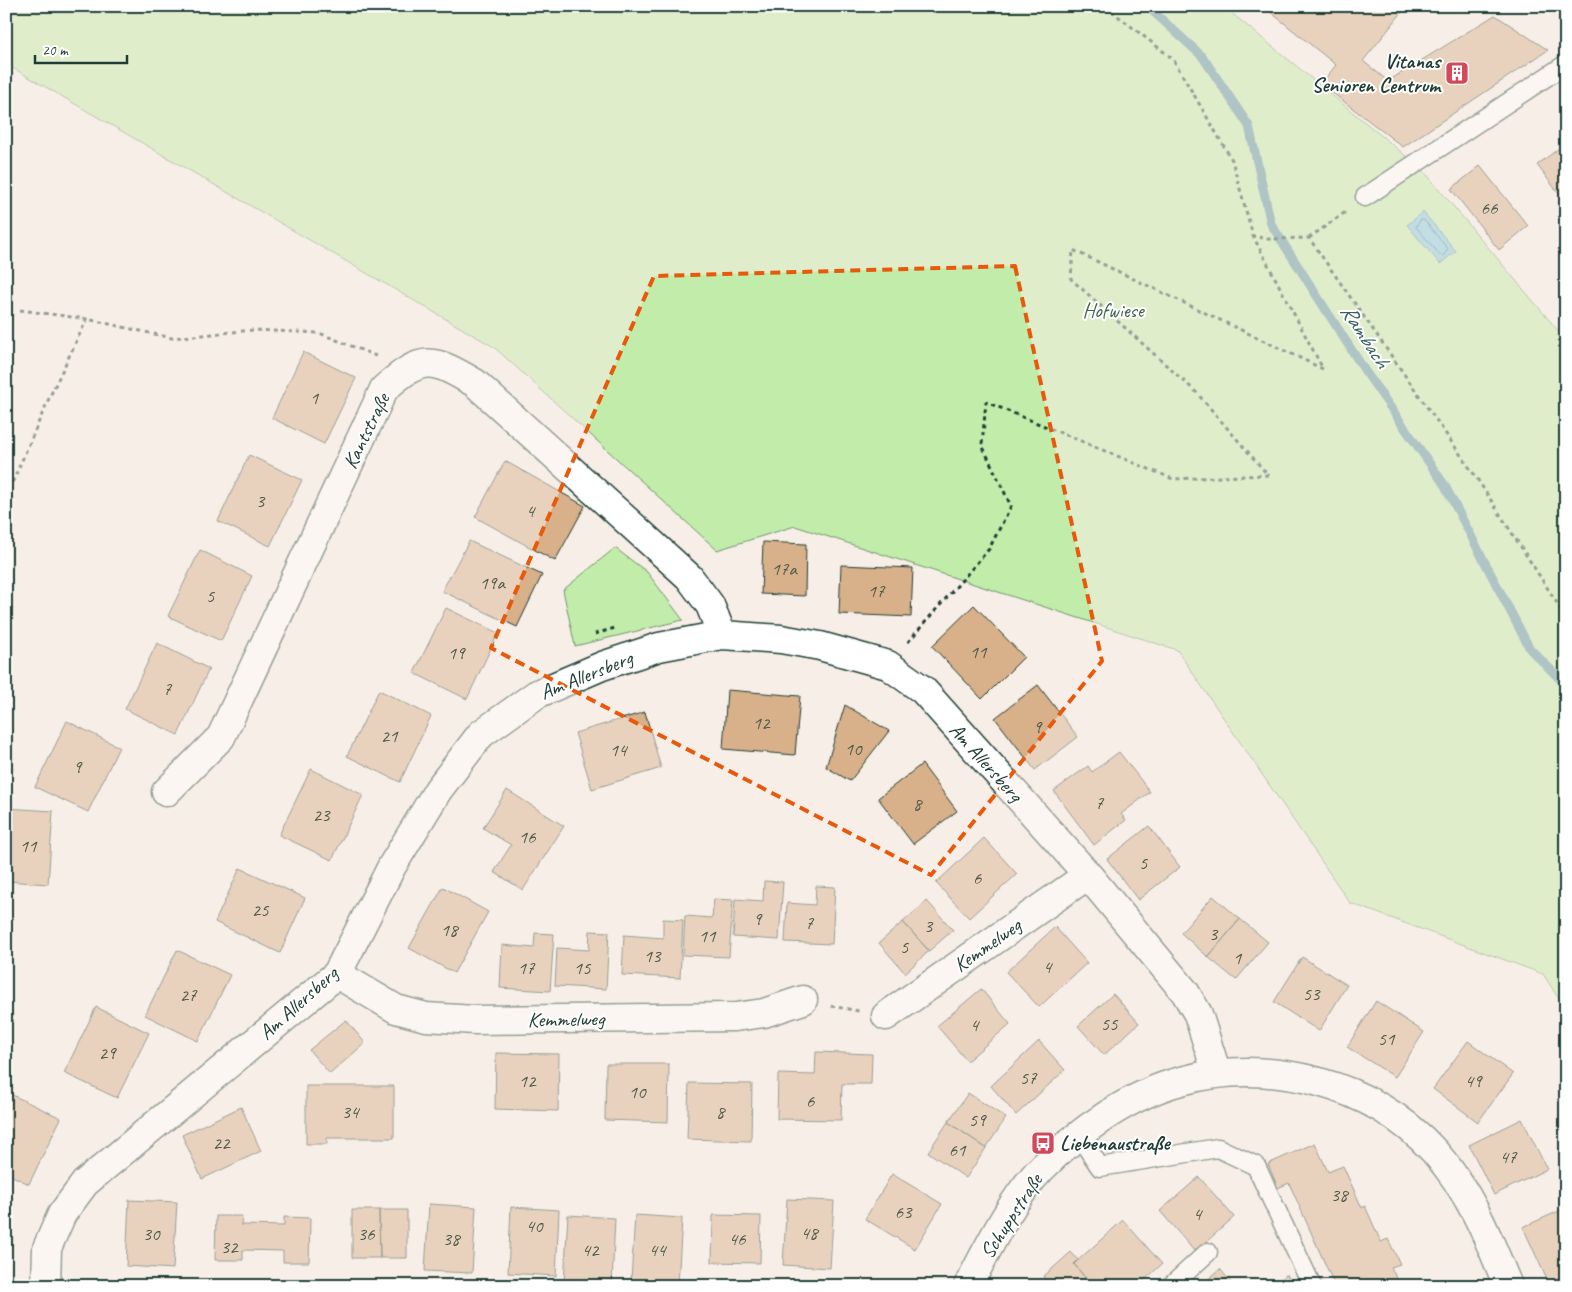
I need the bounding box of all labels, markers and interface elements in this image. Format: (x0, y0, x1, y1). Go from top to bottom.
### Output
scale bar (35, 32, 128, 64)
text: 20 m (42, 41, 69, 60)
place label: Vitanas Senioren Centrum (1311, 48, 1443, 98)
building icon: Vitanas Senioren Centrum (1444, 60, 1470, 86)
house number: 66 (1480, 196, 1499, 220)
park label: Hofwiese (1083, 297, 1146, 323)
water label: Rambach (1334, 299, 1397, 375)
house number: 1 (310, 386, 320, 410)
street label: Kantstraße (337, 387, 396, 473)
house number: 3 (256, 489, 266, 513)
house number: 4 (526, 499, 537, 523)
house number: 17a (771, 557, 798, 581)
house number: 19a (479, 571, 506, 595)
house number: 17 (867, 579, 886, 603)
house number: 5 (206, 584, 216, 608)
house number: 11 (969, 640, 988, 664)
house number: 19 (447, 641, 466, 665)
street label: Am Allersberg (536, 644, 638, 705)
house number: 7 (163, 677, 173, 701)
house number: 12 (752, 711, 771, 735)
house number: 9 (1033, 715, 1043, 739)
street label: Am Allersberg (944, 717, 1029, 808)
house number: 21 (380, 724, 399, 748)
house number: 10 (844, 737, 863, 761)
house number: 14 (609, 738, 629, 762)
house number: 9 (73, 755, 83, 779)
house number: 7 (1095, 791, 1105, 815)
house number: 8 (913, 792, 924, 816)
house number: 23 (312, 803, 331, 827)
house number: 16 (518, 825, 537, 849)
house number: 11 (19, 834, 38, 858)
house number: 5 (1139, 851, 1149, 875)
house number: 6 (973, 866, 983, 890)
house number: 25 (251, 898, 270, 922)
house number: 9 (753, 907, 763, 931)
house number: 7 (805, 911, 815, 935)
street label: Kemmelweg (948, 912, 1027, 978)
house number: 3 (924, 914, 934, 938)
house number: 18 (440, 918, 460, 942)
house number: 3 (1209, 922, 1219, 946)
house number: 11 (698, 924, 717, 948)
house number: 5 (900, 935, 910, 959)
house number: 13 (643, 944, 662, 968)
house number: 1 (1233, 946, 1243, 970)
house number: 4 (1043, 955, 1054, 979)
house number: 17 (517, 956, 536, 980)
house number: 15 (573, 956, 592, 980)
street label: Am Allersberg (253, 960, 344, 1045)
house number: 53 (1302, 982, 1321, 1006)
house number: 27 (179, 983, 198, 1007)
street label: Kemmelweg (527, 1005, 606, 1033)
house number: 55 (1100, 1012, 1119, 1036)
house number: 4 (970, 1013, 981, 1037)
house number: 51 (1377, 1027, 1396, 1051)
house number: 29 (98, 1041, 117, 1065)
house number: 57 (1019, 1066, 1038, 1090)
house number: 12 (518, 1069, 537, 1093)
house number: 49 (1464, 1069, 1483, 1093)
house number: 10 (628, 1080, 647, 1104)
house number: 6 (806, 1089, 816, 1113)
house number: 34 (341, 1100, 361, 1124)
house number: 8 (716, 1100, 727, 1124)
house number: 59 (968, 1108, 987, 1132)
bus stop icon: Liebenaustraße (1030, 1130, 1056, 1156)
place label: Liebenaustraße (1060, 1130, 1171, 1156)
house number: 22 (212, 1131, 231, 1155)
house number: 61 (948, 1138, 967, 1162)
house number: 47 (1499, 1145, 1518, 1169)
street label: Schuppstraße (974, 1167, 1049, 1263)
house number: 38 (1330, 1183, 1350, 1207)
house number: 63 (894, 1200, 913, 1224)
house number: 4 (1193, 1202, 1204, 1226)
house number: 40 (525, 1214, 544, 1238)
house number: 48 (800, 1221, 820, 1245)
house number: 30 (142, 1222, 161, 1246)
house number: 36 (357, 1222, 376, 1246)
house number: 38 (442, 1227, 462, 1251)
house number: 46 (728, 1227, 747, 1251)
house number: 32 (220, 1235, 239, 1259)
house number: 42 (581, 1238, 600, 1262)
house number: 44 (648, 1238, 668, 1262)

